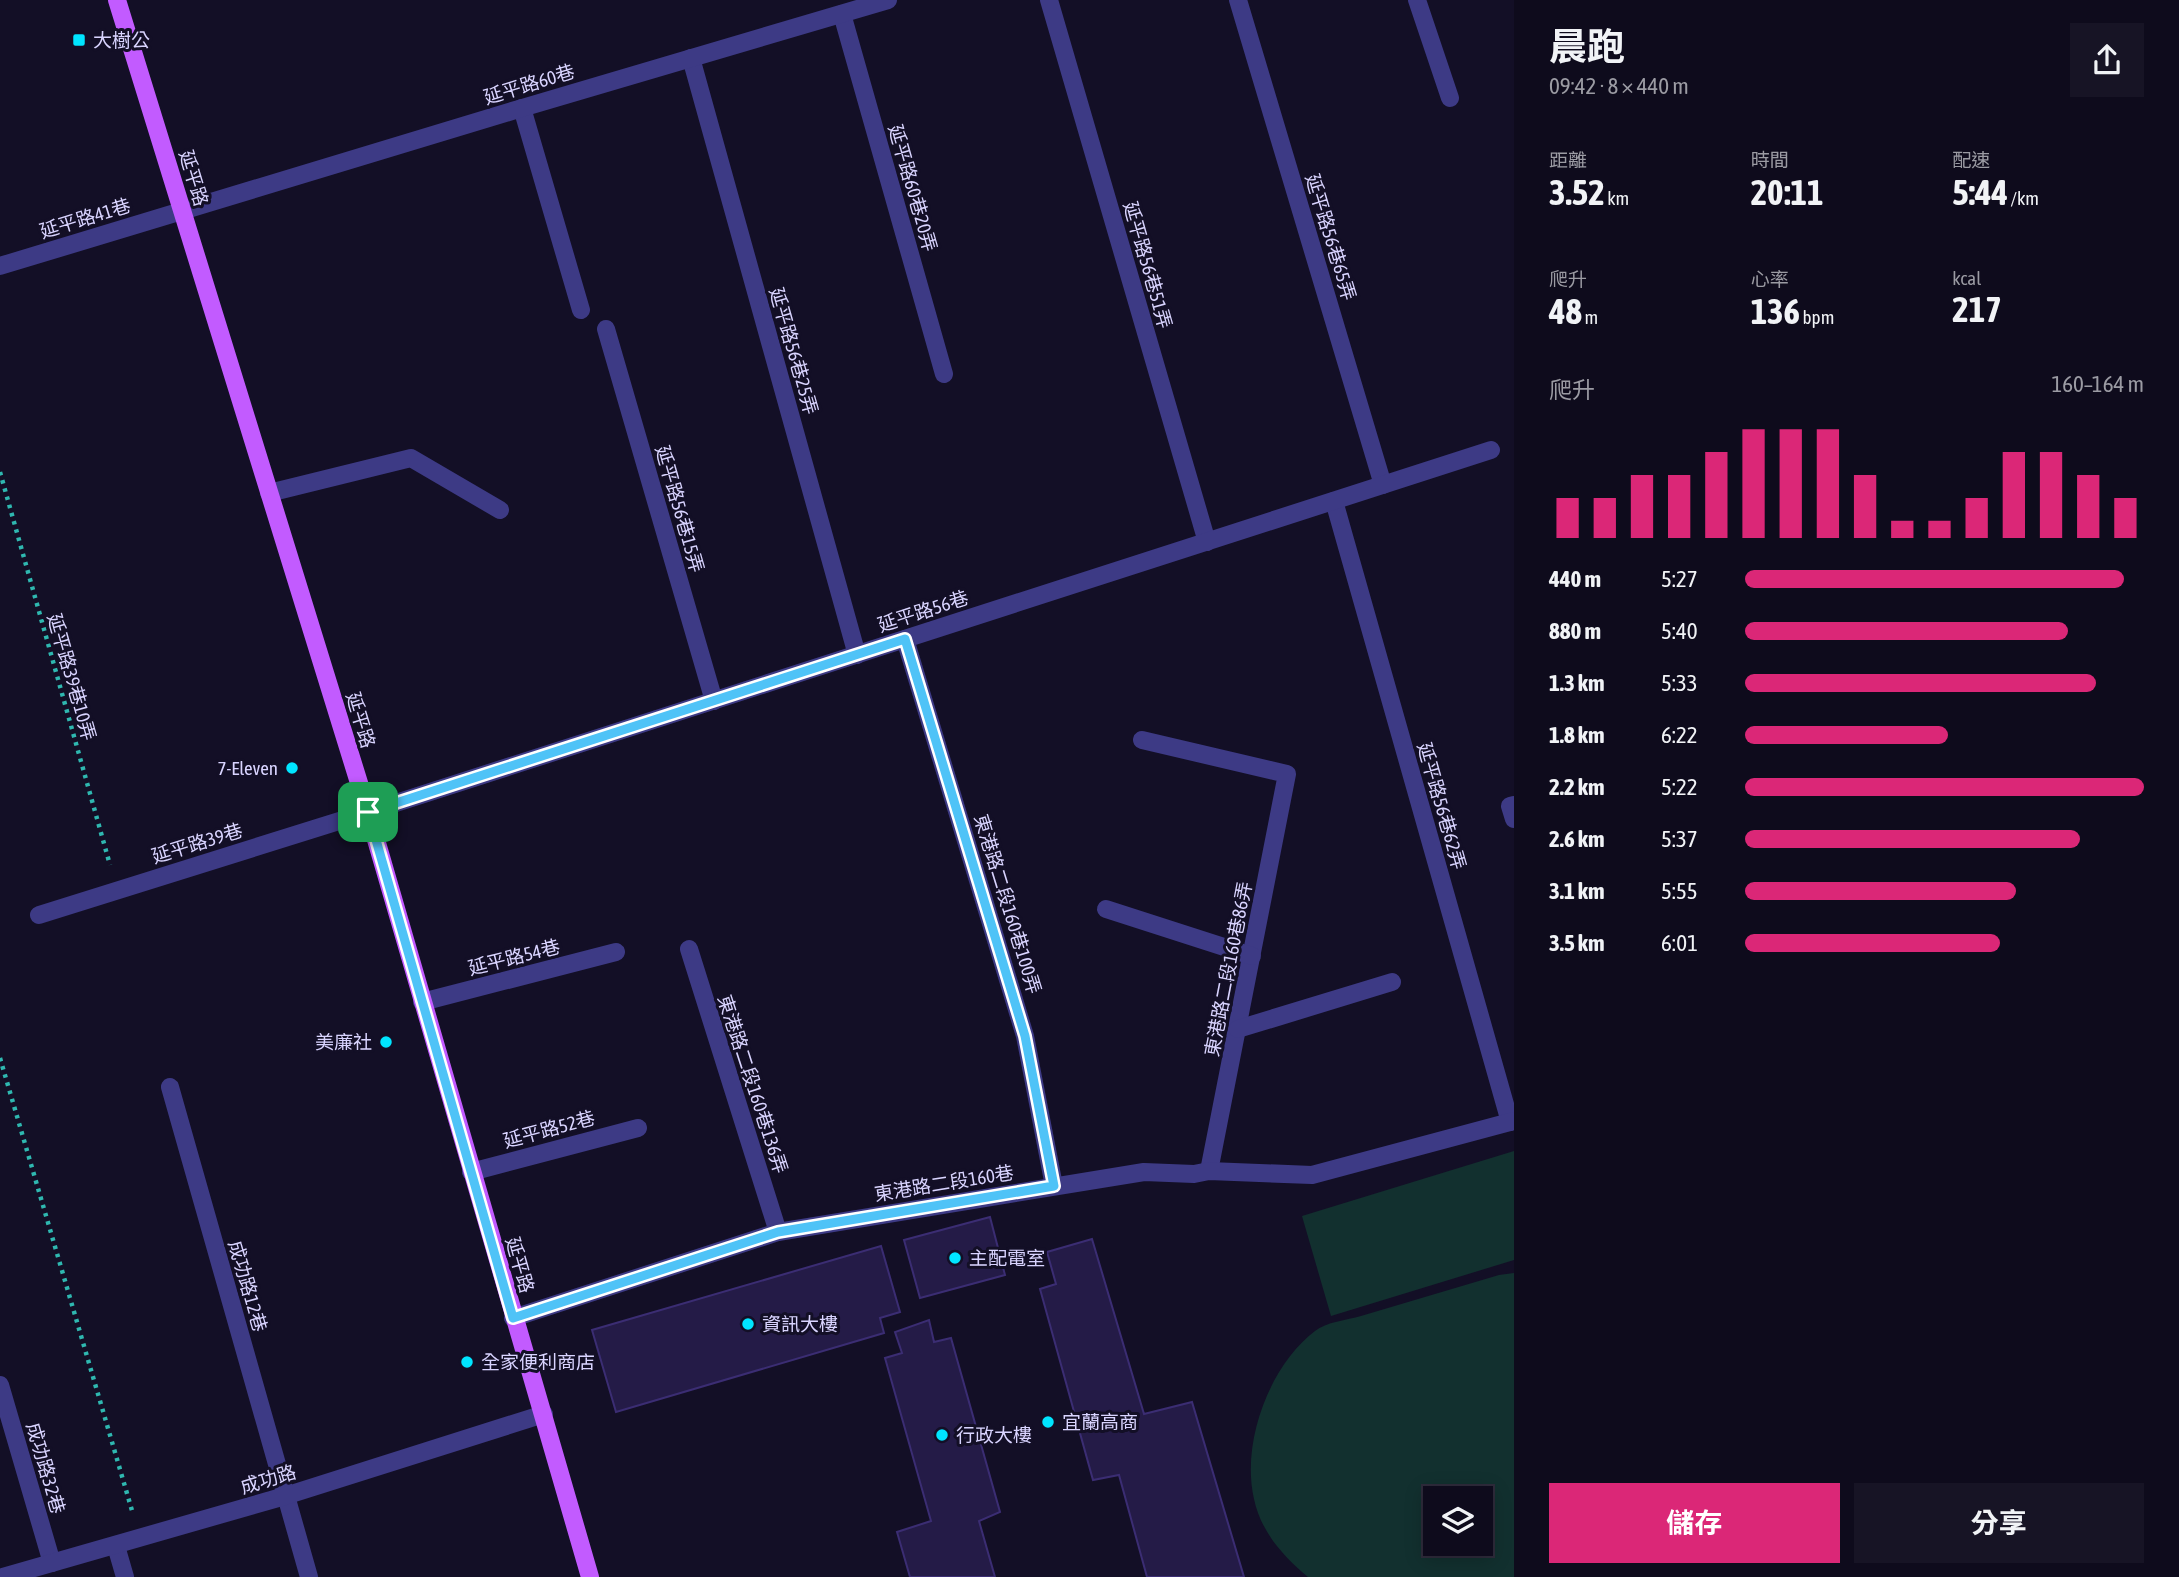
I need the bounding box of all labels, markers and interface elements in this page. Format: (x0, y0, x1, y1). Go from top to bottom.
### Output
button: share (2070, 23, 2144, 97)
text: 晨跑 (1549, 25, 1625, 68)
place label: 大樹公 (93, 29, 150, 51)
marker: 大樹公 (71, 32, 87, 48)
street label: 延平路60巷 (481, 60, 577, 108)
text: 09:42 · 8 × 440 m (1549, 73, 1689, 99)
street label: 延平路60巷20弄 (884, 122, 942, 254)
street label: 延平路 (175, 148, 213, 208)
text: 距離 (1549, 149, 1587, 171)
text: 時間 (1751, 149, 1789, 171)
text: 配速 (1952, 149, 1990, 171)
street label: 延平路56巷65弄 (1301, 171, 1361, 303)
text: 3.52 (1549, 172, 1605, 212)
text: 20:11 (1751, 172, 1823, 212)
text: 5:44 (1952, 172, 2008, 212)
text: km (1605, 187, 1629, 209)
text: /km (2008, 187, 2039, 209)
street label: 延平路41巷 (37, 194, 133, 242)
street label: 延平路56巷51弄 (1119, 199, 1177, 331)
text: kcal (1952, 267, 1981, 289)
text: 爬升 (1549, 268, 1587, 290)
text: 心率 (1751, 268, 1789, 290)
street label: 延平路56巷25弄 (765, 285, 823, 417)
text: 217 (1952, 289, 2002, 329)
text: 48 (1549, 291, 1582, 331)
text: 136 (1751, 291, 1800, 331)
text: m (1582, 306, 1598, 328)
text: bpm (1800, 306, 1834, 328)
text: 160–164 m (2051, 371, 2144, 397)
text: 爬升 (1549, 377, 1595, 403)
street label: 延平路56巷15弄 (651, 443, 709, 575)
text: 440 m (1549, 566, 1601, 592)
text: 5:27 (1661, 566, 1698, 592)
street label: 延平路56巷 (875, 586, 971, 636)
street label: 延平路39巷10弄 (43, 611, 101, 743)
text: 880 m (1549, 618, 1601, 644)
text: 5:40 (1661, 618, 1698, 644)
text: 1.3 km (1549, 670, 1605, 696)
text: 5:33 (1661, 670, 1698, 696)
street label: 延平路 (342, 690, 380, 750)
text: 1.8 km (1549, 722, 1605, 748)
text: 6:22 (1661, 722, 1698, 748)
street label: 延平路56巷62弄 (1413, 740, 1471, 872)
place label: 7-Eleven (217, 757, 278, 779)
marker: 7-Eleven (284, 760, 300, 776)
text: 2.2 km (1549, 774, 1605, 800)
text: 5:22 (1661, 774, 1698, 800)
pin (338, 782, 398, 842)
icon: arrive (349, 793, 387, 831)
street label: 東港路二段160巷100弄 (970, 812, 1046, 996)
street label: 延平路39巷 (149, 819, 245, 867)
text: 2.6 km (1549, 826, 1605, 852)
text: 5:37 (1661, 826, 1698, 852)
text: 3.1 km (1549, 878, 1605, 904)
text: 5:55 (1661, 878, 1698, 904)
street label: 東港路二段160巷86弄 (1200, 880, 1256, 1058)
text: 3.5 km (1549, 930, 1605, 956)
text: 6:01 (1661, 930, 1698, 956)
street label: 延平路54巷 (466, 935, 562, 979)
street label: 東港路二段160巷136弄 (714, 992, 792, 1176)
place label: 美廉社 (315, 1031, 372, 1053)
marker: 美廉社 (378, 1034, 394, 1050)
street label: 延平路52巷 (501, 1106, 597, 1152)
street label: 東港路二段160巷 (873, 1161, 1015, 1205)
street label: 延平路 (502, 1235, 538, 1295)
street label: 成功路12巷 (224, 1238, 272, 1334)
place label: 主配電室 (969, 1247, 1045, 1269)
marker: 主配電室 (947, 1250, 963, 1266)
place label: 資訊大樓 (762, 1313, 838, 1335)
marker: 資訊大樓 (740, 1316, 756, 1332)
place label: 全家便利商店 (481, 1351, 595, 1373)
marker: 全家便利商店 (459, 1354, 475, 1370)
place label: 宜蘭高商 (1062, 1411, 1138, 1433)
marker: 宜蘭高商 (1040, 1414, 1056, 1430)
street label: 成功路32巷 (22, 1420, 70, 1516)
place label: 行政大樓 (956, 1424, 1032, 1446)
marker: 行政大樓 (934, 1427, 950, 1443)
street label: 成功路 (238, 1460, 298, 1498)
button: 儲存 (1549, 1483, 1840, 1563)
button: 分享 (1854, 1483, 2144, 1563)
map controls (1423, 1486, 1493, 1556)
button: layers (1423, 1486, 1493, 1556)

